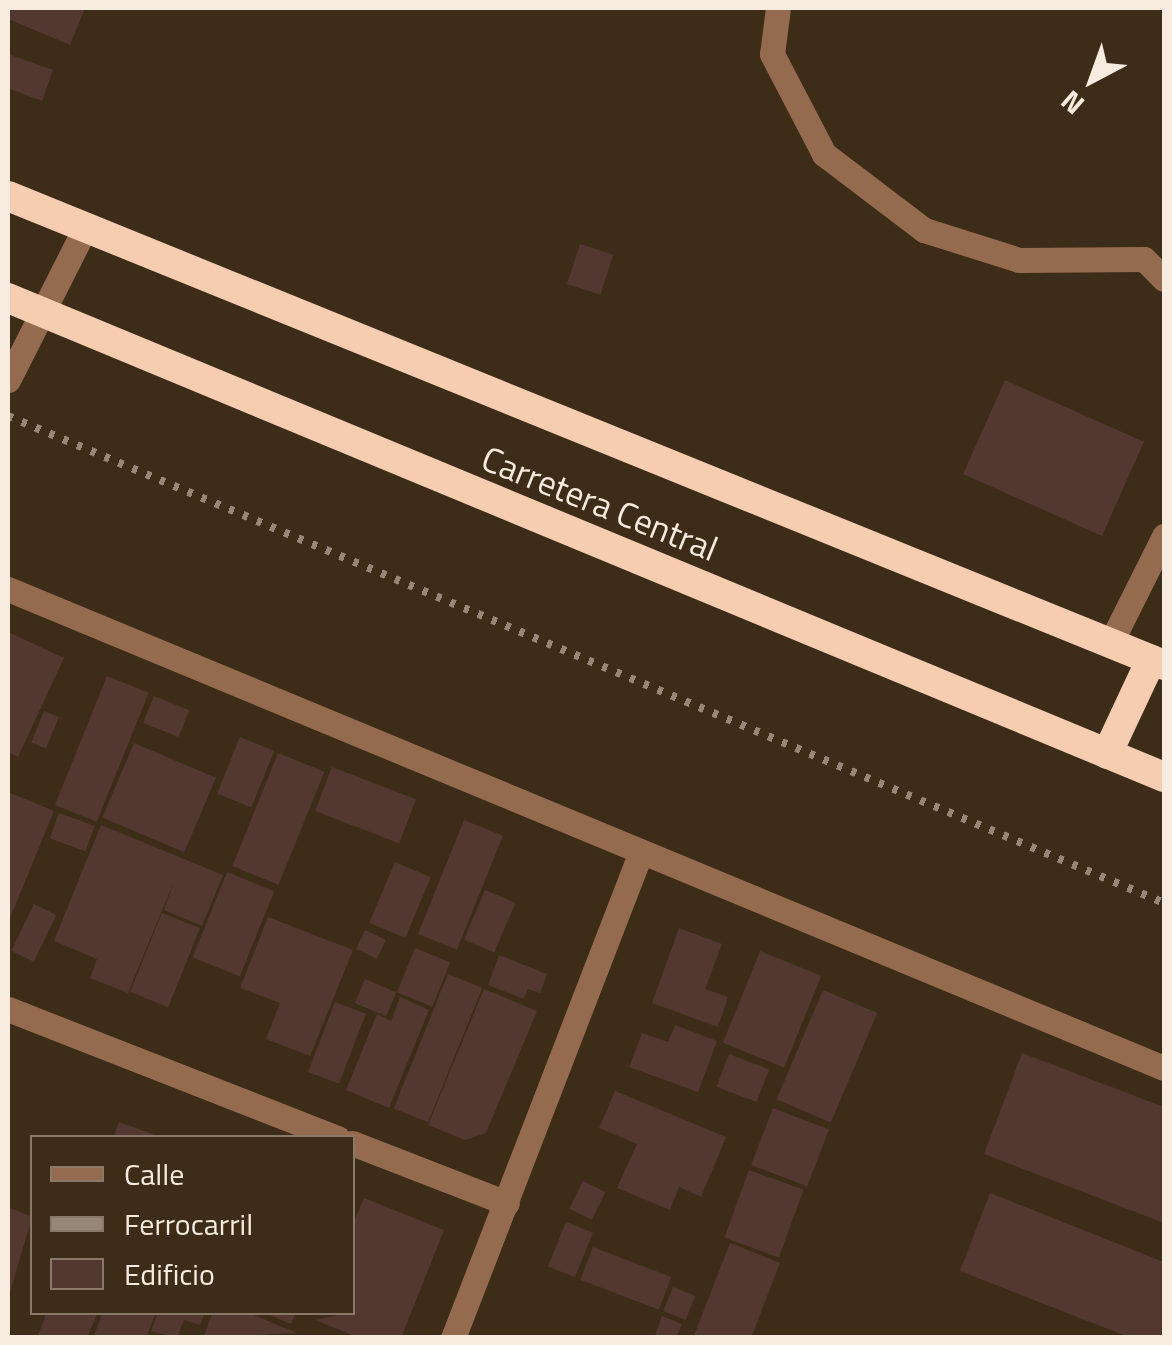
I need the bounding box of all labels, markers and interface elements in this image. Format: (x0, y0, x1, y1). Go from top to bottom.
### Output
north arrow (1042, 30, 1142, 130)
text: N (1051, 80, 1093, 126)
street label: Carretera Central (476, 437, 724, 569)
legend (30, 1135, 355, 1315)
text: Calle (124, 1151, 184, 1197)
text: Ferrocarril (124, 1201, 253, 1247)
text: Edificio (124, 1251, 215, 1297)

